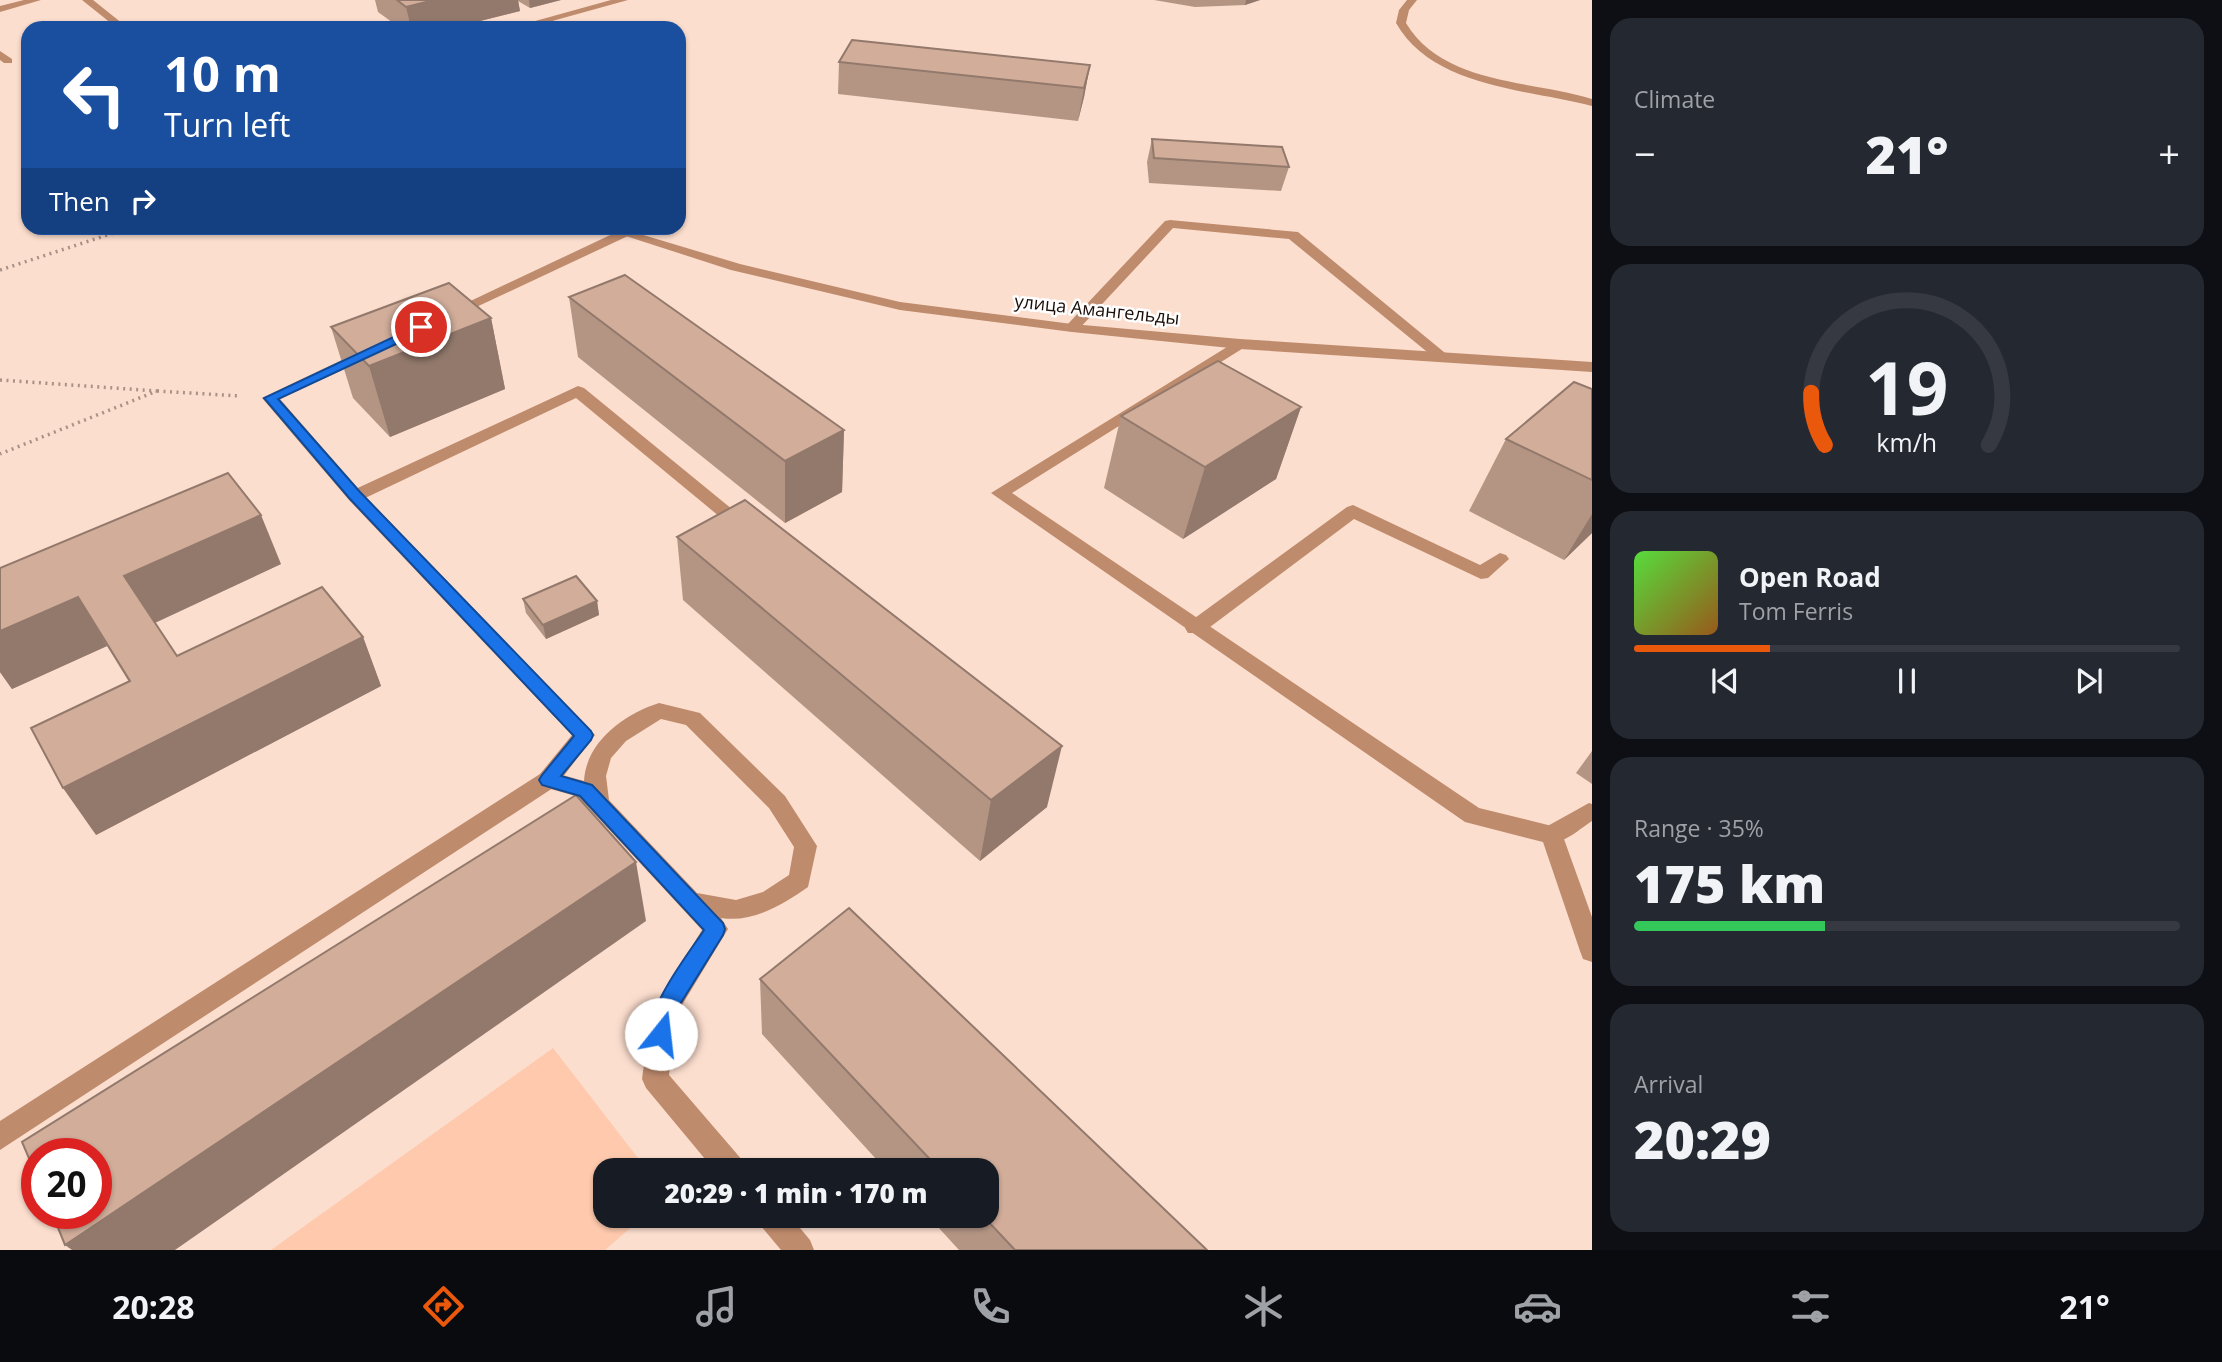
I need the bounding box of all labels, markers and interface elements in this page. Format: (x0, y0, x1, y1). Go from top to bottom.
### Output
text: 10 m (164, 40, 281, 106)
icon: left (49, 49, 140, 140)
text: Climate (1634, 83, 1715, 115)
text: Turn left (164, 103, 290, 146)
text: 21° (1866, 118, 1948, 189)
text: − (1634, 127, 1656, 179)
text: + (2158, 127, 2180, 179)
icon: right (124, 182, 162, 220)
text: Then (49, 183, 110, 219)
street label: улица Амангельды (1013, 288, 1181, 330)
pin (391, 297, 451, 357)
icon: arrive (402, 308, 440, 346)
text: 19 (1865, 337, 1949, 436)
text: km/h (1877, 424, 1937, 458)
text: Open Road (1739, 559, 1881, 595)
text: Tom Ferris (1739, 595, 1853, 627)
icon: previous (1706, 662, 1744, 700)
icon: pause (1888, 662, 1926, 700)
icon: next (2070, 662, 2108, 700)
text: Range · 35% (1634, 812, 1764, 844)
text: 175 km (1634, 847, 1825, 918)
position arrow (624, 997, 698, 1071)
text: Arrival (1634, 1068, 1703, 1100)
text: 20:29 (1634, 1103, 1771, 1174)
speed limit sign: 20 (21, 1138, 112, 1229)
text: 20:29 · 1 min · 170 m (665, 1175, 927, 1211)
icon: directions (419, 1282, 468, 1331)
icon: music (692, 1282, 741, 1331)
icon: phone (966, 1282, 1015, 1331)
icon: climate (1239, 1282, 1288, 1331)
icon: car (1513, 1282, 1562, 1331)
icon: filters (1786, 1282, 1835, 1331)
text: 20:28 (112, 1285, 195, 1328)
text: 21° (2059, 1285, 2110, 1328)

